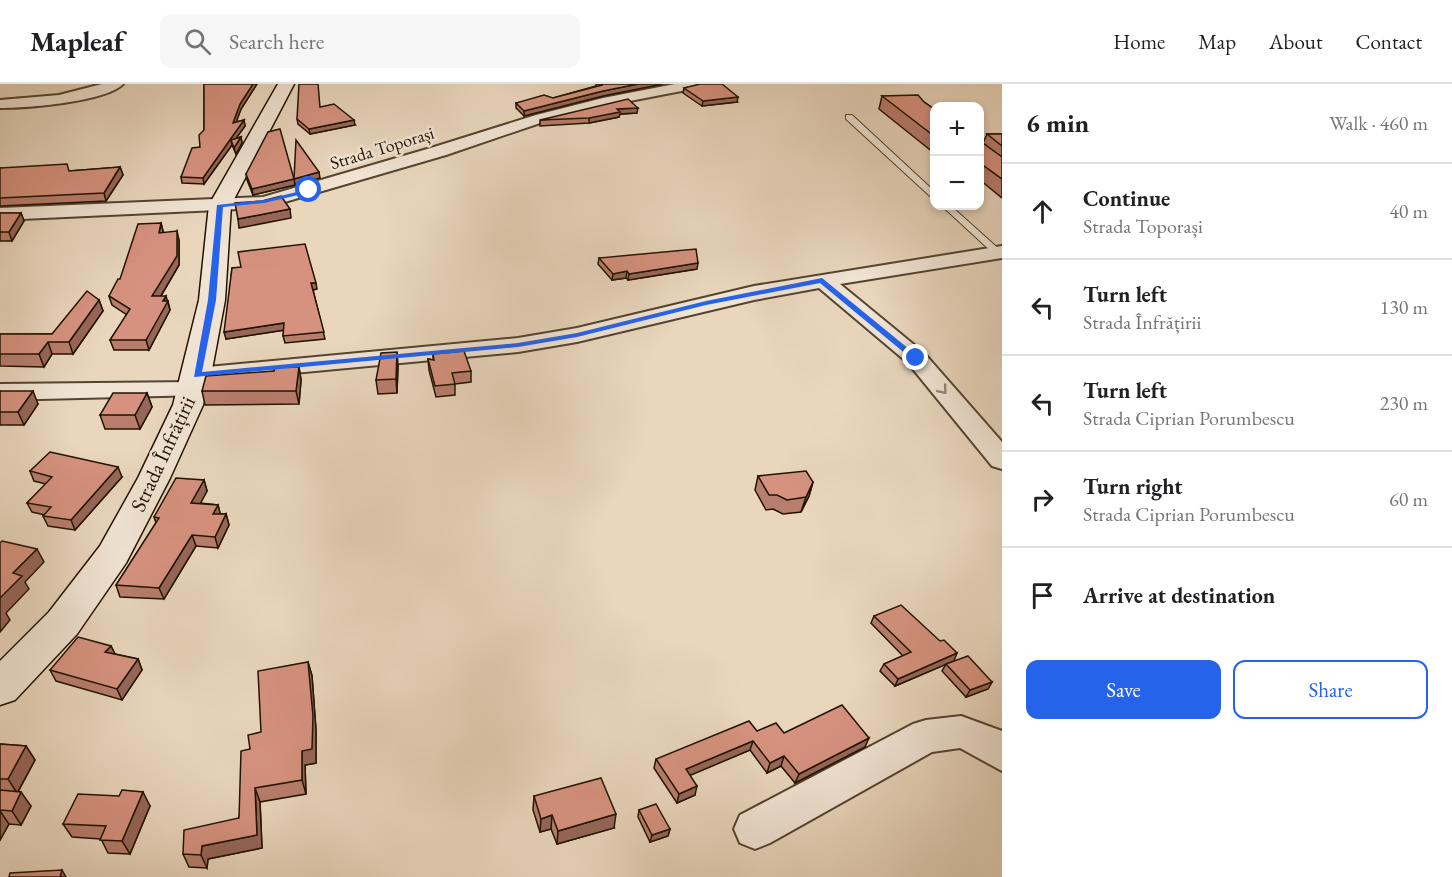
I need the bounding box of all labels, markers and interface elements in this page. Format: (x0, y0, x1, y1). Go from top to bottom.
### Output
search box (160, 14, 580, 68)
text: Mapleaf (30, 23, 124, 59)
icon: search (181, 25, 214, 58)
text: Search here (229, 27, 324, 56)
text: Home (1113, 28, 1165, 55)
text: Map (1198, 28, 1236, 55)
text: About (1269, 28, 1322, 55)
text: Contact (1355, 28, 1422, 55)
map controls (930, 102, 984, 210)
button: + (930, 102, 984, 156)
text: 6 min (1026, 106, 1089, 140)
text: Walk · 460 m (1329, 110, 1428, 136)
street label: Strada Toporași (327, 121, 437, 174)
button: − (930, 156, 984, 210)
route start (295, 176, 321, 202)
text: Continue (1083, 184, 1170, 213)
icon: ahead (1026, 195, 1059, 228)
text: 40 m (1389, 198, 1428, 224)
text: Strada Toporași (1083, 213, 1203, 239)
text: Turn left (1083, 280, 1167, 309)
icon: left (1026, 291, 1059, 324)
text: 130 m (1380, 294, 1428, 320)
text: Strada Înfrățirii (1083, 309, 1201, 335)
route end (902, 344, 928, 370)
text: Turn left (1083, 376, 1167, 405)
one-way arrow (935, 383, 946, 394)
icon: left (1026, 387, 1059, 420)
text: 230 m (1380, 390, 1428, 416)
street label: Strada Înfrățirii (124, 392, 201, 516)
text: Strada Ciprian Porumbescu (1083, 405, 1295, 431)
text: Turn right (1083, 472, 1182, 501)
icon: right (1026, 483, 1059, 516)
text: 60 m (1389, 486, 1428, 512)
text: Strada Ciprian Porumbescu (1083, 501, 1295, 527)
icon: arrive (1026, 579, 1059, 612)
text: Arrive at destination (1083, 581, 1275, 610)
button: Save (1026, 660, 1221, 719)
button: Share (1233, 660, 1428, 719)

